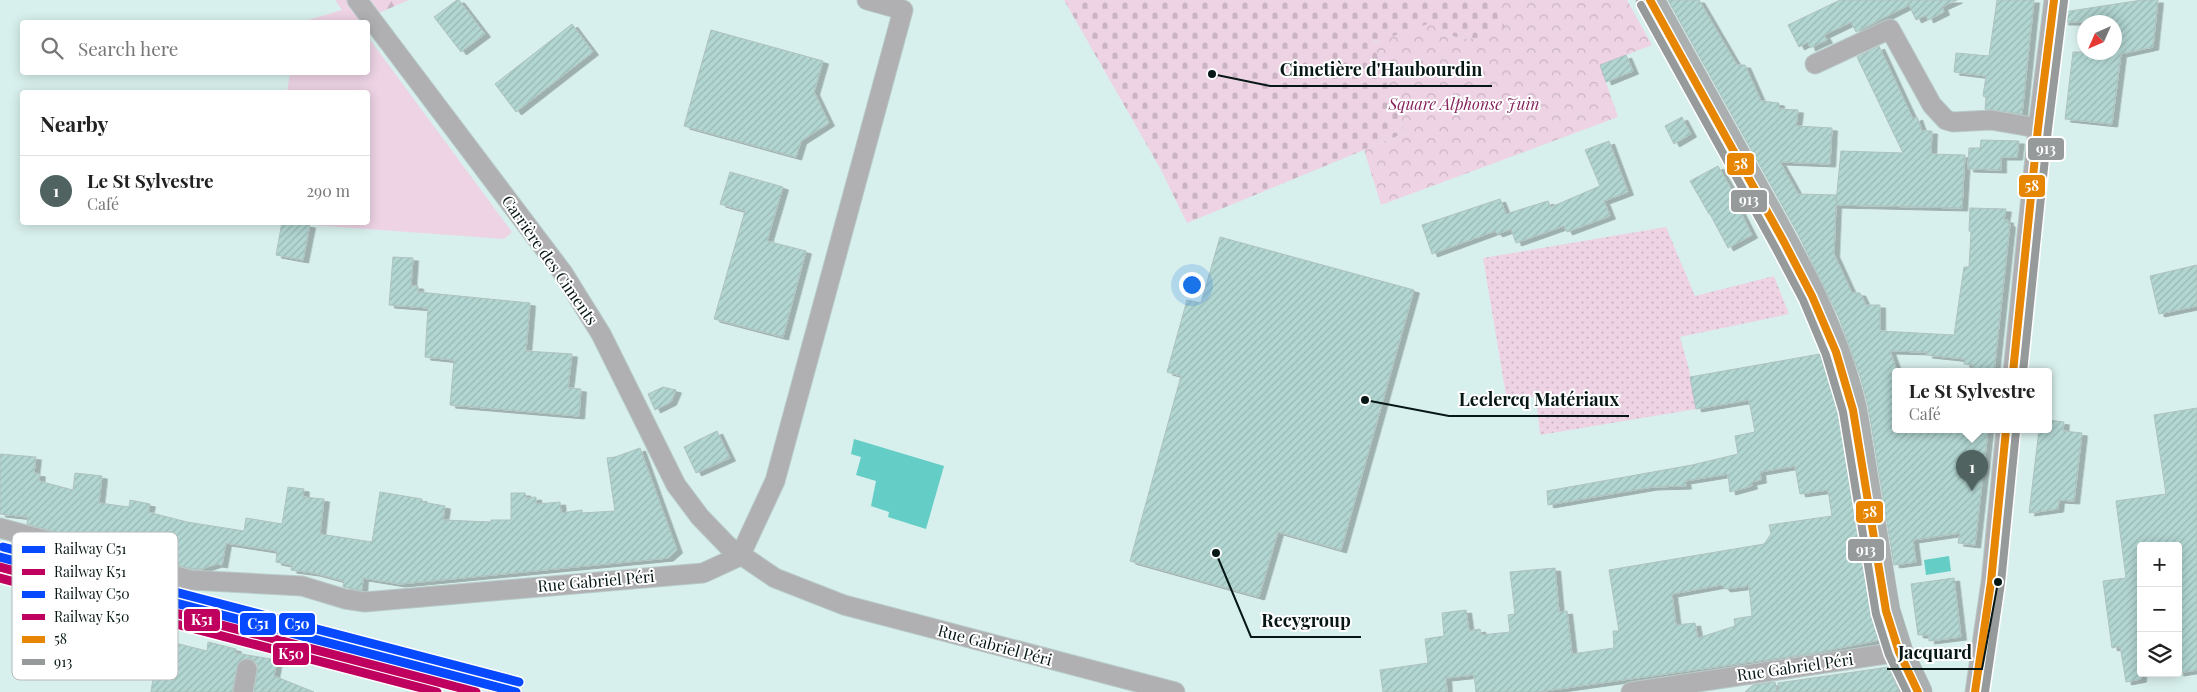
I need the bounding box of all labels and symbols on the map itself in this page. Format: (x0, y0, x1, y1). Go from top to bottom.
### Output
north arrow (2077, 15, 2122, 60)
callout: Cimetière d'Haubourdin (1270, 53, 1492, 86)
text: Cimetière d'Haubourdin (1280, 57, 1482, 81)
park label: Square Alphonse Juin (1387, 93, 1540, 114)
line badge: 913 (2027, 137, 2065, 161)
text: 913 (2036, 139, 2056, 158)
line badge: 58 (1726, 152, 1755, 176)
text: 58 (1734, 154, 1748, 173)
line badge: 58 (2018, 174, 2046, 198)
text: 58 (2025, 176, 2039, 195)
line badge: 913 (1730, 189, 1768, 213)
text: 913 (1739, 190, 1759, 209)
street label: Carrière des Ciments (498, 191, 603, 329)
your location (1179, 272, 1205, 298)
callout: Leclercq Matériaux (1449, 383, 1629, 416)
text: Leclercq Matériaux (1459, 387, 1619, 411)
pin: 1 (1956, 450, 1988, 491)
line badge: 58 (1855, 500, 1884, 524)
text: 58 (1863, 502, 1877, 521)
legend (12, 532, 178, 680)
line badge: 913 (1847, 538, 1885, 562)
text: Railway C51 (54, 539, 127, 558)
text: 913 (1856, 540, 1876, 559)
text: Railway K51 (54, 562, 126, 581)
street label: Rue Gabriel Péri (537, 565, 656, 596)
text: Railway C50 (54, 584, 130, 603)
callout: Recygroup (1251, 604, 1361, 637)
text: Railway K50 (54, 607, 129, 626)
line badge: K51 (183, 608, 221, 632)
text: Recygroup (1261, 608, 1351, 632)
text: K51 (191, 610, 213, 629)
line badge: C51 (239, 612, 277, 636)
line badge: C50 (278, 612, 316, 636)
text: C51 (247, 614, 269, 633)
text: C50 (284, 614, 310, 633)
street label: Rue Gabriel Péri (936, 619, 1055, 670)
text: 58 (54, 629, 67, 648)
callout: Jacquard (1887, 636, 1982, 669)
text: Jacquard (1897, 640, 1972, 664)
line badge: K50 (272, 642, 310, 666)
text: K50 (278, 644, 304, 663)
street label: Rue Gabriel Péri (1735, 648, 1855, 685)
text: 913 (54, 652, 72, 671)

